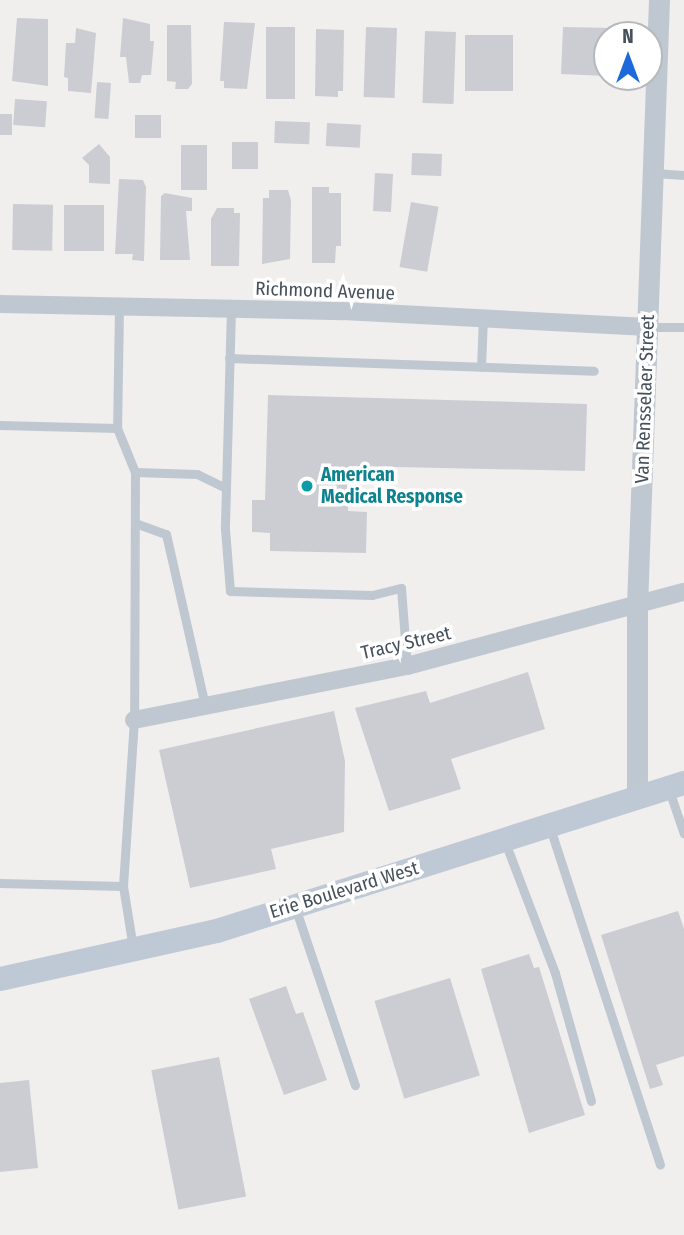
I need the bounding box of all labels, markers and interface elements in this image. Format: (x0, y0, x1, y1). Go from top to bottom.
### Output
north arrow (593, 21, 663, 91)
text: N (622, 25, 634, 48)
street label: Richmond Avenue (255, 277, 395, 305)
street label: Van Rensselaer Street (631, 314, 659, 484)
place label: American Medical Response (321, 464, 463, 508)
marker: American Medical Response (299, 478, 315, 494)
street label: Tracy Street (359, 622, 453, 664)
street label: Erie Boulevard West (267, 857, 421, 923)

